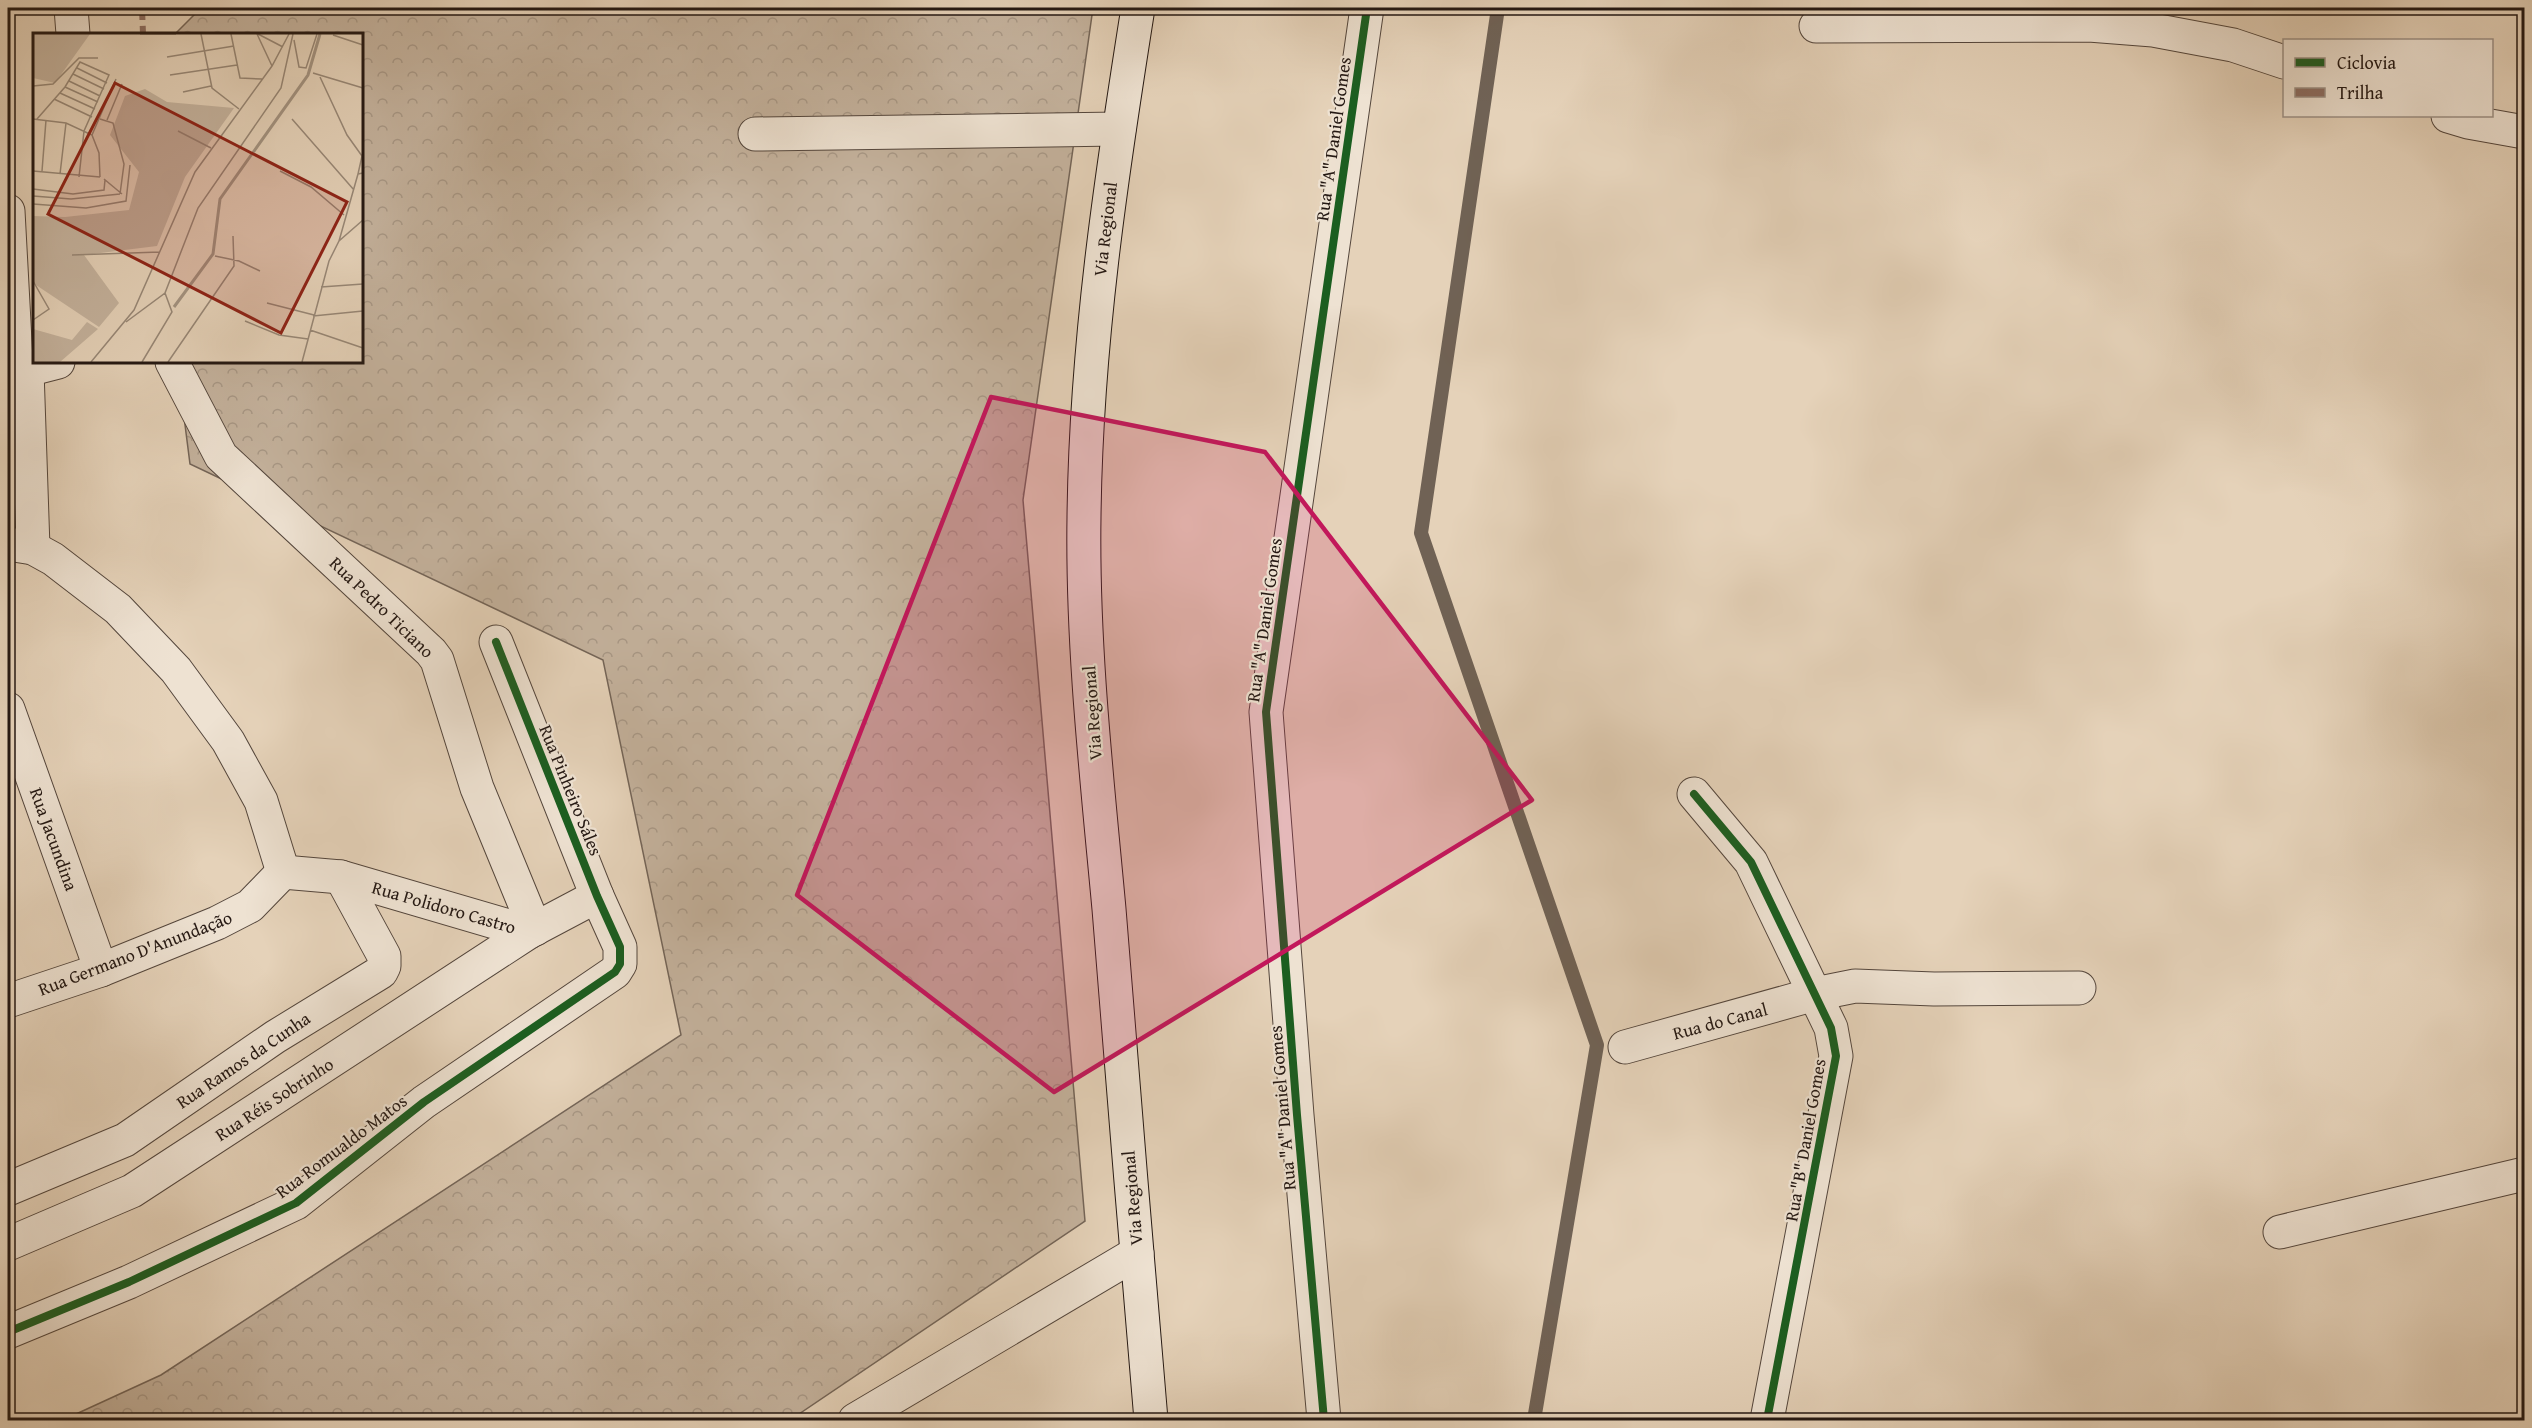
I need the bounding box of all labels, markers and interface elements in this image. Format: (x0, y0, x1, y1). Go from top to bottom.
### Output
inset map (33, 33, 363, 363)
legend (2283, 39, 2493, 117)
text: Ciclovia (2337, 49, 2396, 76)
street label: Rua "A" Daniel Gomes (1308, 55, 1358, 223)
text: Trilha (2337, 79, 2384, 106)
street label: Via Regional (1086, 180, 1124, 278)
street label: Rua "A" Daniel Gomes (1239, 536, 1289, 704)
street label: Rua Pedro Ticiano (323, 550, 441, 664)
street label: Via Regional (1075, 665, 1109, 761)
street label: Rua Pinheiro Sáles (532, 720, 610, 860)
street label: Rua Jacundina (23, 784, 85, 895)
street label: Rua Polidoro Castro (369, 874, 519, 940)
street label: Rua Germano D'Anundação (34, 904, 236, 1002)
street label: Rua do Canal (1670, 995, 1770, 1047)
street label: Rua Ramos da Cunha (170, 1005, 316, 1115)
street label: Rua "A" Daniel Gomes (1261, 1024, 1303, 1192)
street label: Rua Réis Sobrinho (209, 1050, 339, 1148)
street label: Rua "B" Daniel Gomes (1777, 1057, 1833, 1223)
street label: Rua Romualdo Matos (269, 1087, 413, 1205)
street label: Via Regional (1114, 1150, 1150, 1246)

